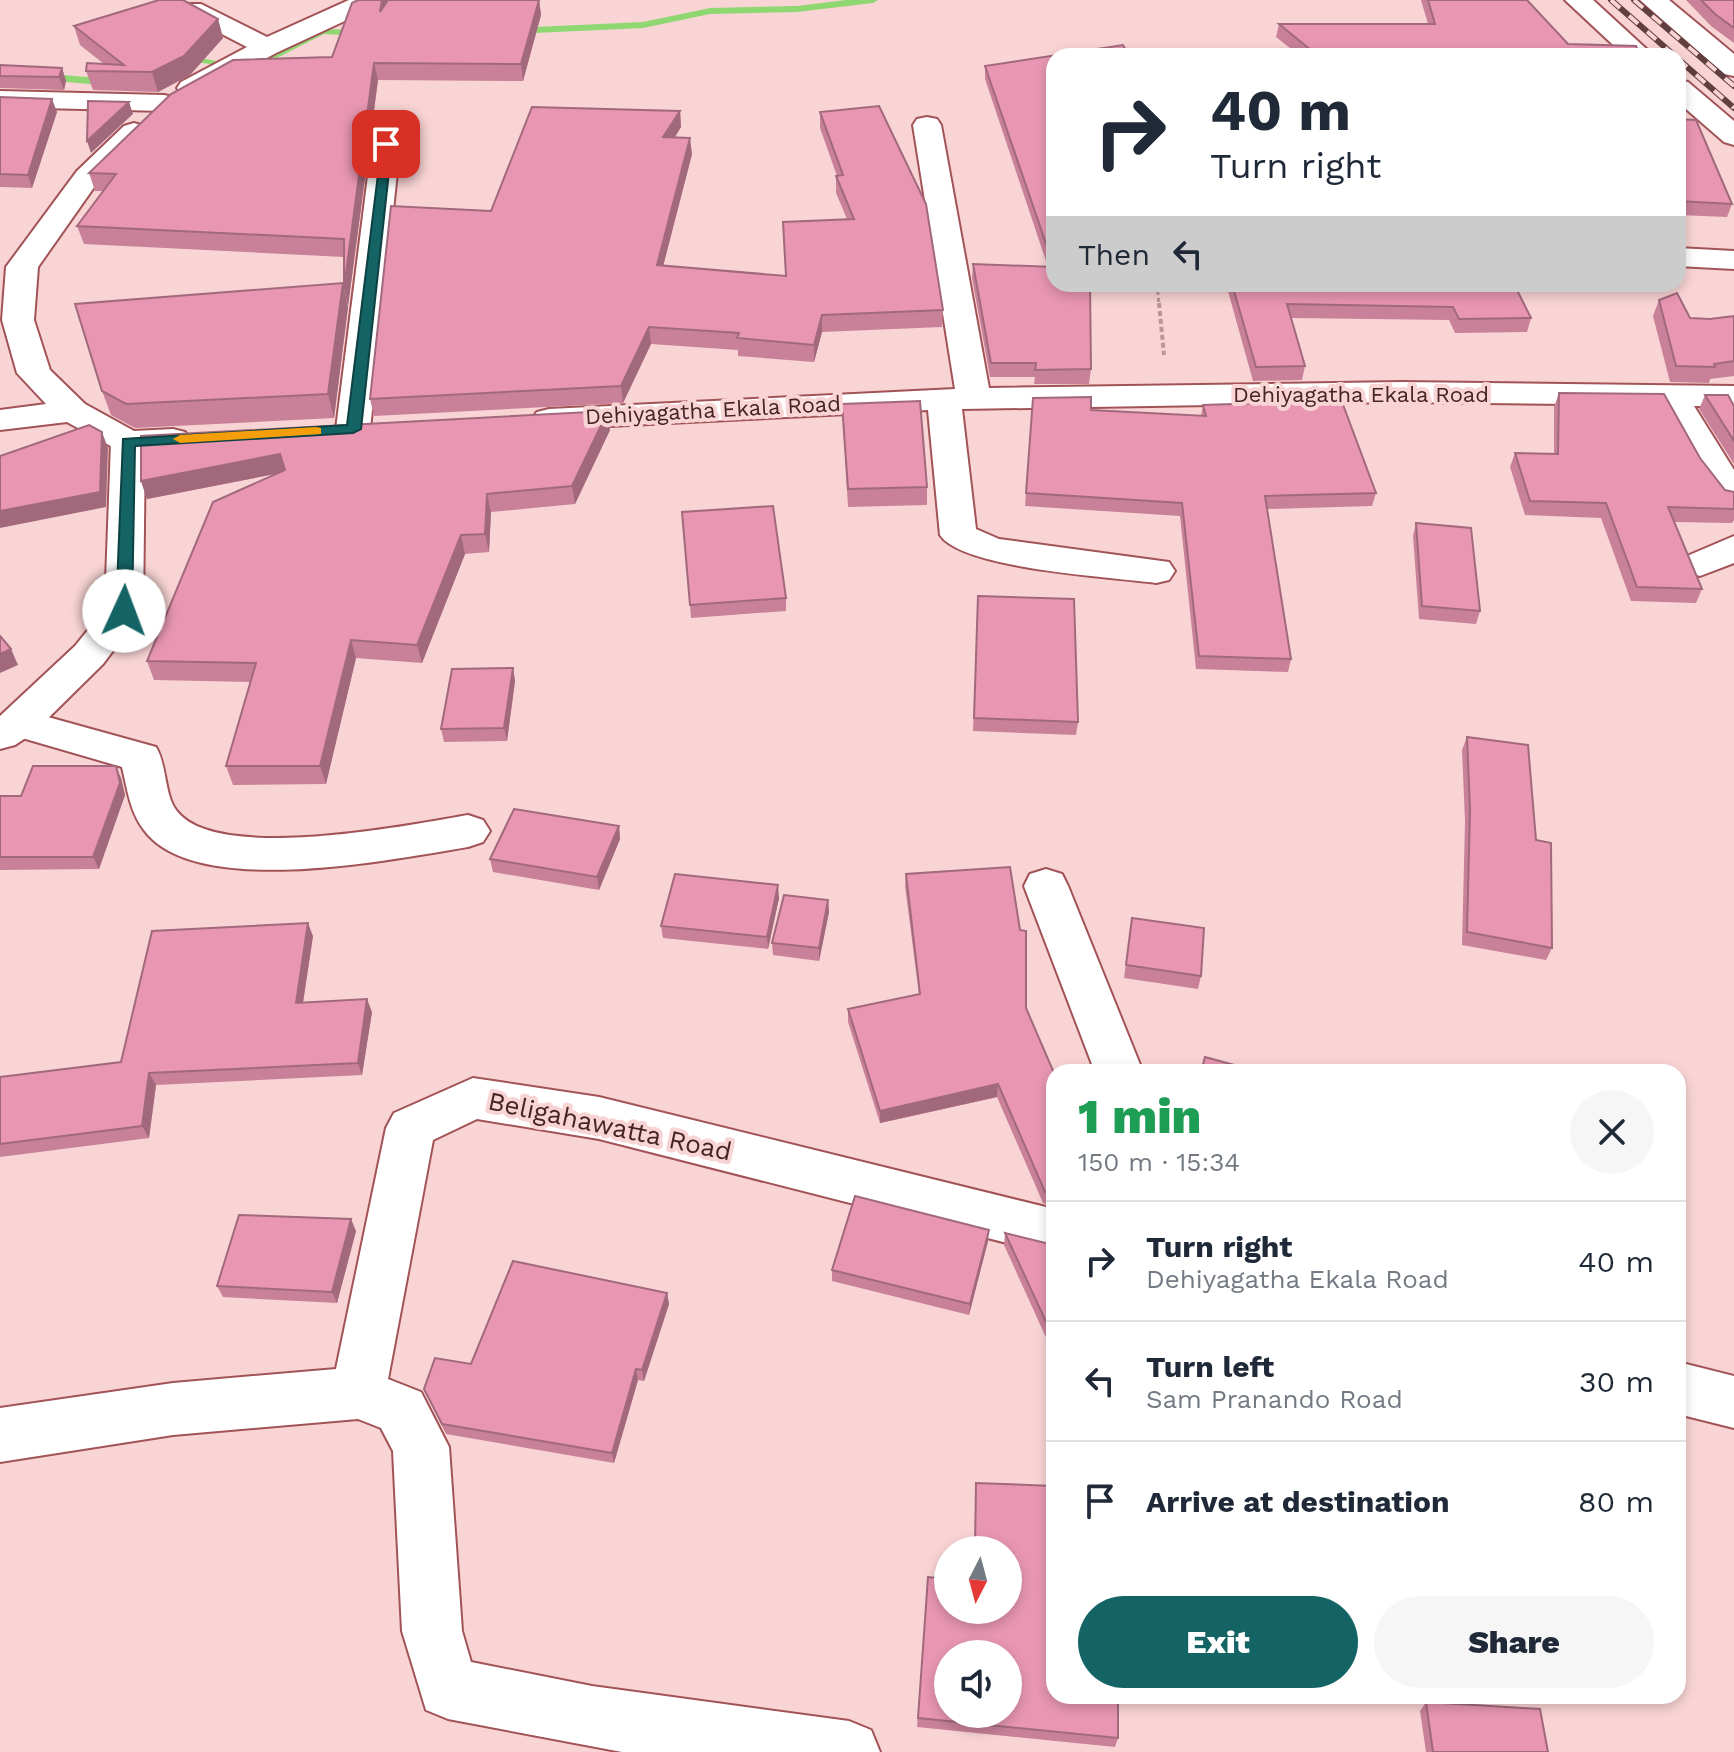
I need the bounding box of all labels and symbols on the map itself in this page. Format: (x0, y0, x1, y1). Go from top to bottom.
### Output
pin (352, 110, 420, 178)
street label: Dehiyagatha Ekala Road (1233, 382, 1489, 407)
street label: Dehiyagatha Ekala Road (584, 391, 842, 429)
position arrow (82, 569, 166, 653)
street label: Beligahawatta Road (486, 1086, 734, 1166)
north arrow (934, 1536, 1022, 1624)

